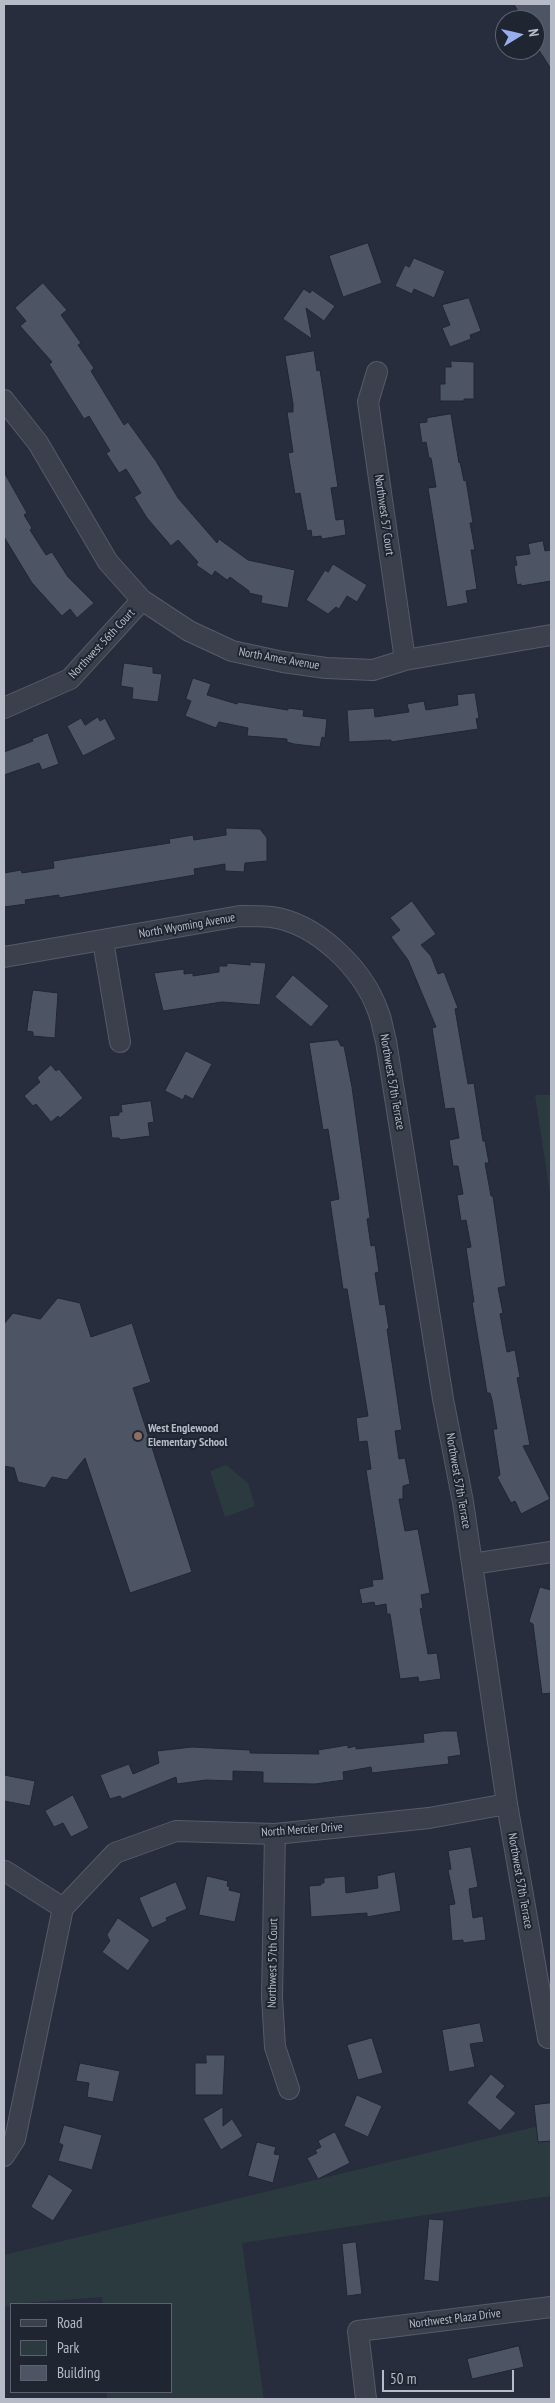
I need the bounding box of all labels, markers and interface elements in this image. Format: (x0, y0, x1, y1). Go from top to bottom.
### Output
north arrow (495, 10, 545, 60)
text: N (524, 28, 543, 38)
street label: Northwest 57 Court (371, 474, 397, 556)
street label: Northwest 56th Court (66, 606, 138, 682)
street label: North Ames Avenue (238, 645, 320, 673)
street label: North Wyoming Avenue (138, 910, 236, 942)
street label: Northwest 57th Terrace (376, 1033, 408, 1131)
place label: West Englewood Elementary School (148, 1422, 227, 1450)
marker: West Englewood Elementary School (132, 1430, 144, 1442)
street label: Northwest 57th Terrace (442, 1432, 474, 1530)
street label: North Mercier Drive (261, 1820, 343, 1840)
street label: Northwest 57th Terrace (504, 1832, 536, 1930)
street label: Northwest 57th Court (265, 1918, 281, 2008)
legend (10, 2303, 172, 2393)
street label: Northwest Plaza Drive (408, 2306, 502, 2332)
text: Road (57, 2313, 83, 2332)
text: Park (57, 2338, 79, 2357)
scale bar (385, 2360, 518, 2392)
text: Building (57, 2363, 100, 2382)
text: 50 m (390, 2369, 416, 2388)

